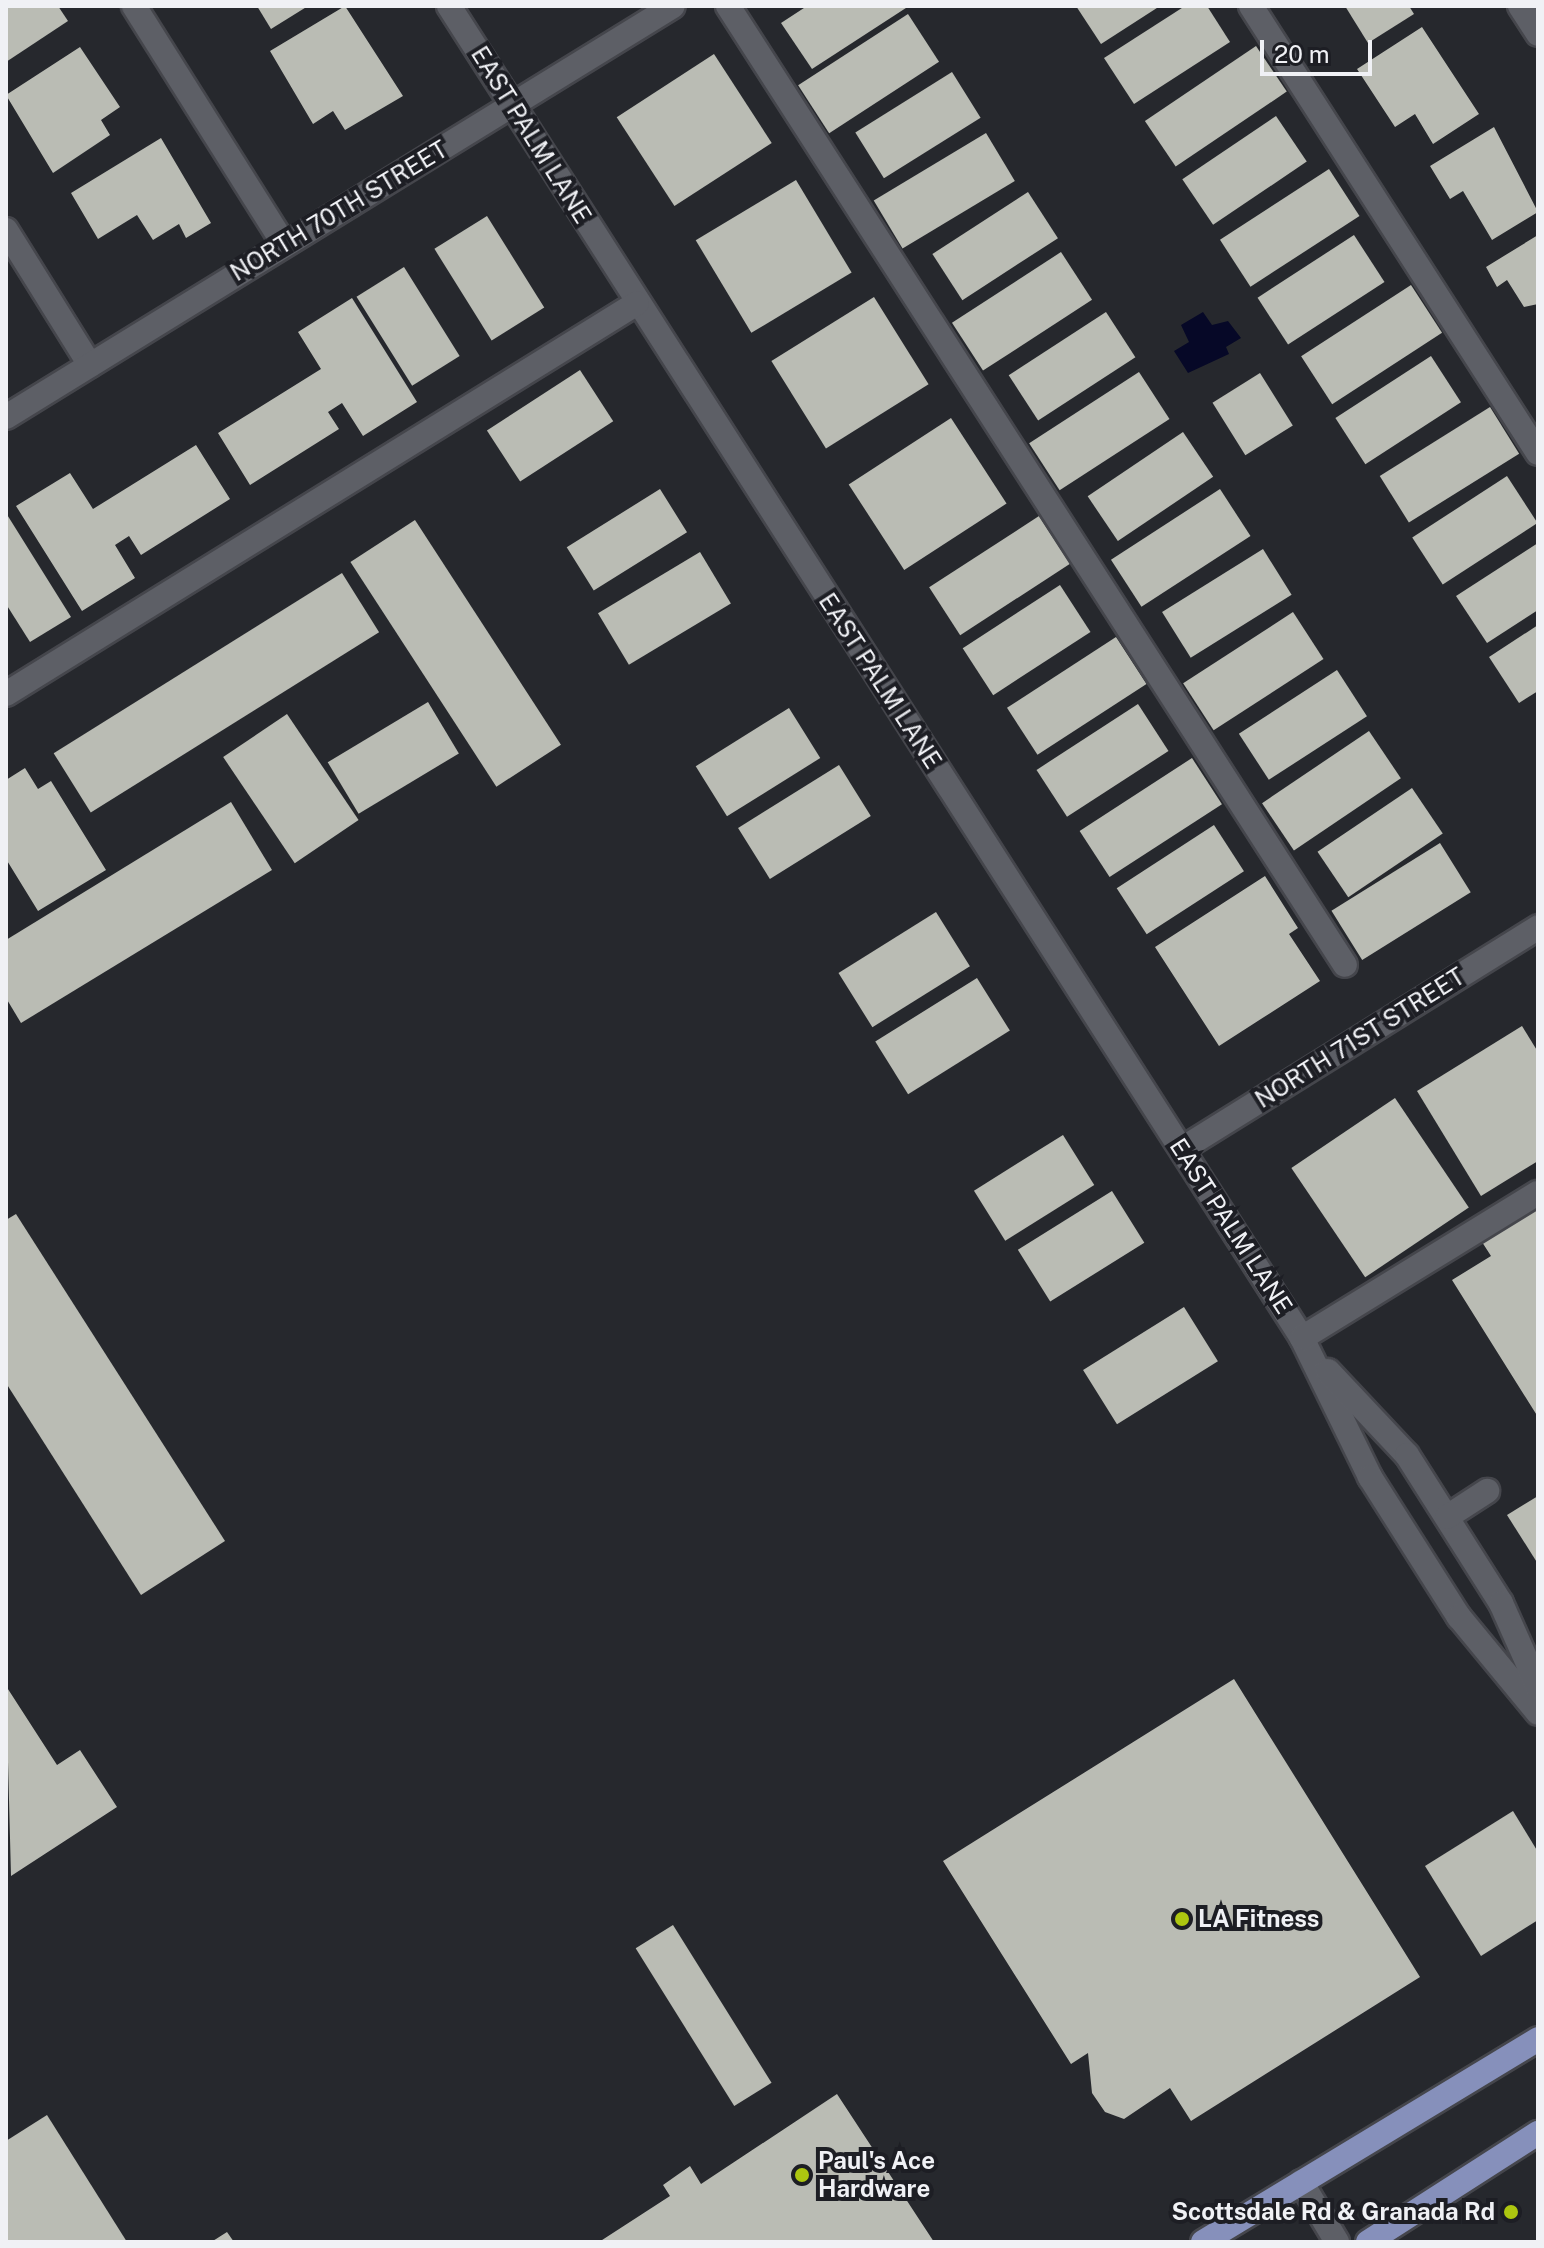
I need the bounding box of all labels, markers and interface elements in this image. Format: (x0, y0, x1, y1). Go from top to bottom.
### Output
scale bar (1264, 24, 1376, 74)
text: 20 m (1274, 40, 1330, 68)
street label: EAST PALM LANE (465, 41, 597, 229)
street label: NORTH 70TH STREET (225, 135, 453, 287)
street label: EAST PALM LANE (813, 588, 947, 774)
street label: NORTH 71ST STREET (1250, 962, 1470, 1114)
street label: EAST PALM LANE (1164, 1133, 1298, 1319)
place label: LA Fitness (1198, 1905, 1319, 1933)
marker: LA Fitness (1173, 1910, 1191, 1928)
place label: Paul's Ace Hardware (818, 2147, 935, 2203)
marker: Paul's Ace Hardware (793, 2166, 811, 2184)
place label: Scottsdale Rd & Granada Rd (1172, 2198, 1495, 2226)
marker: Scottsdale Rd & Granada Rd (1502, 2203, 1520, 2221)

